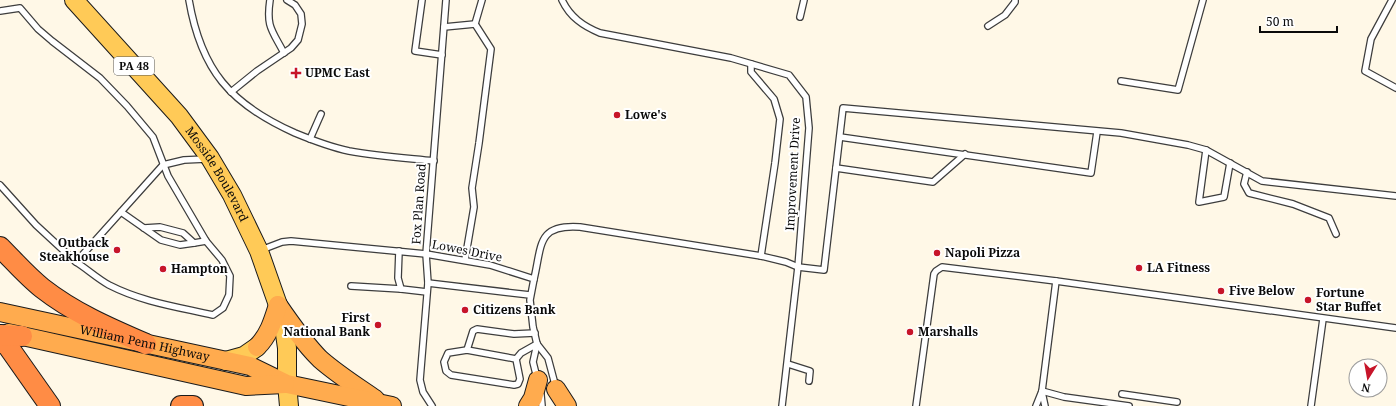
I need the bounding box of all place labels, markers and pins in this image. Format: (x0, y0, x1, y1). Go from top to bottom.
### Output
place label: UPMC East (305, 64, 370, 81)
marker: UPMC East (290, 67, 302, 79)
place label: Lowe's (625, 106, 667, 123)
marker: Lowe's (612, 110, 622, 120)
place label: Outback Steakhouse (39, 234, 109, 265)
place label: Napoli Pizza (945, 244, 1020, 261)
marker: Outback Steakhouse (112, 245, 122, 255)
marker: Napoli Pizza (932, 248, 942, 258)
place label: LA Fitness (1147, 259, 1210, 276)
place label: Hampton (171, 260, 228, 277)
marker: LA Fitness (1134, 263, 1144, 273)
marker: Hampton (158, 264, 168, 274)
place label: Five Below (1229, 282, 1295, 299)
place label: Fortune Star Buffet (1316, 284, 1381, 315)
marker: Five Below (1216, 286, 1226, 296)
marker: Fortune Star Buffet (1303, 295, 1313, 305)
place label: Citizens Bank (473, 301, 556, 318)
marker: Citizens Bank (460, 305, 470, 315)
place label: First National Bank (283, 309, 370, 340)
marker: First National Bank (373, 320, 383, 330)
place label: Marshalls (918, 323, 978, 340)
marker: Marshalls (905, 327, 915, 337)

